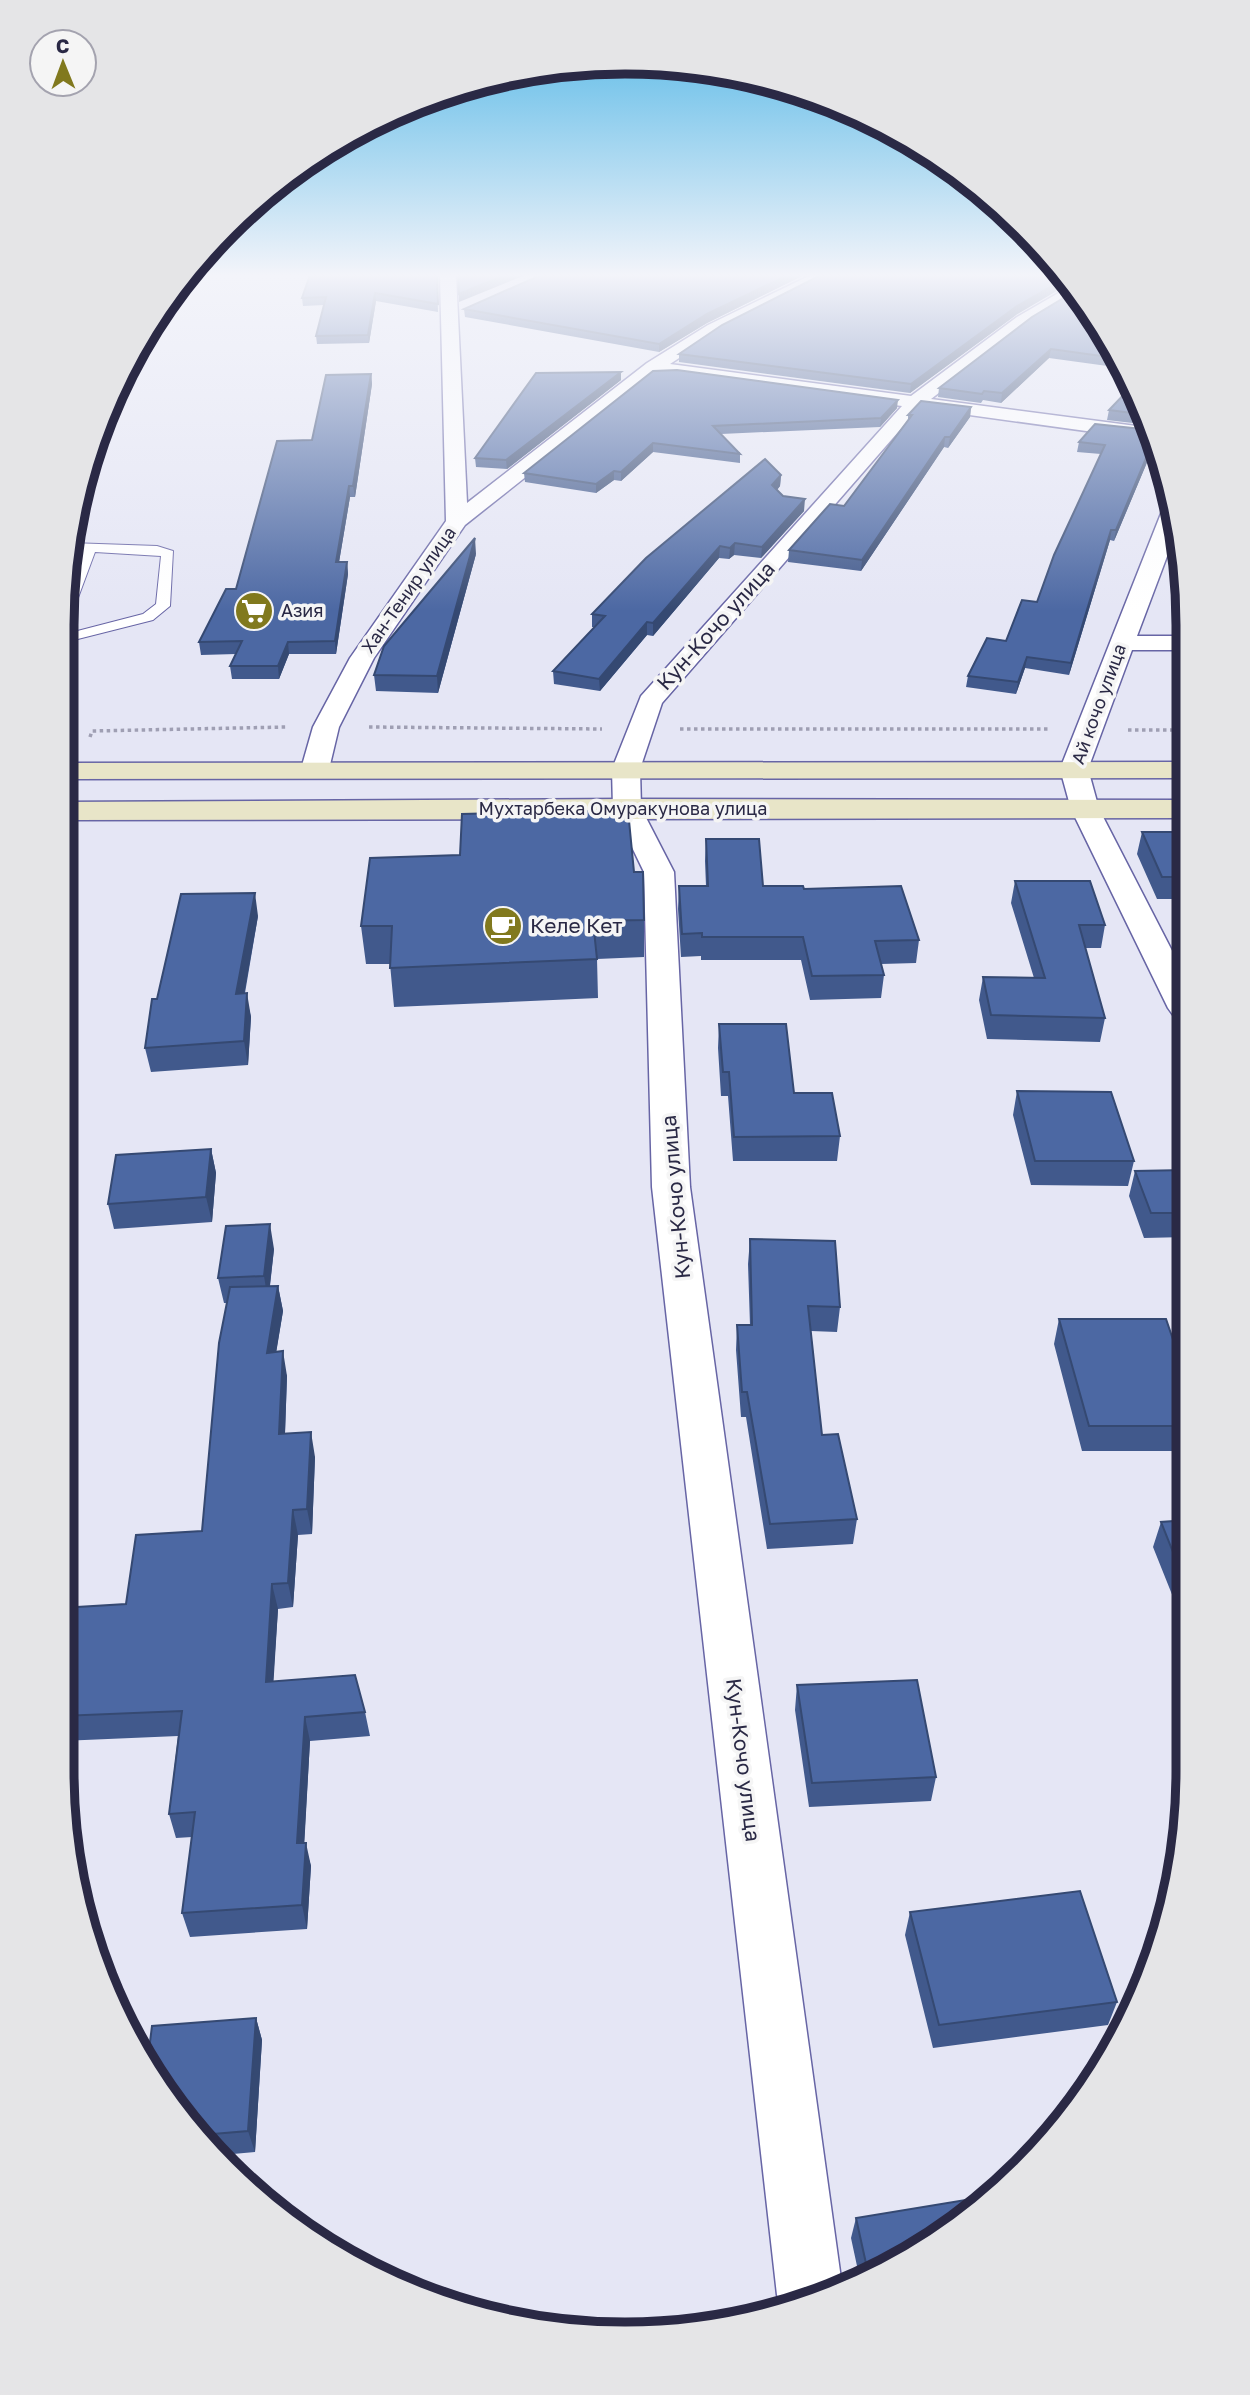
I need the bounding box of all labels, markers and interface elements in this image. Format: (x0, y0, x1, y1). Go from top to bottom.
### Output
north arrow (28, 28, 98, 98)
text: С (56, 34, 70, 57)
street label: Хан-Тенир улица (356, 522, 460, 657)
street label: Кун-Кочо улица (651, 556, 780, 695)
supermarket icon: Азия (233, 590, 275, 632)
place label: Азия (281, 599, 324, 621)
street label: Ай кочо улица (1066, 641, 1130, 767)
street label: Мухтарбека Омуракунова улица (479, 797, 767, 819)
cafe icon: Келе Кет (482, 905, 524, 947)
place label: Келе Кет (530, 912, 623, 938)
street label: Кун-Кочо улица (655, 1114, 695, 1280)
street label: Кун-Кочо улица (721, 1677, 767, 1843)

